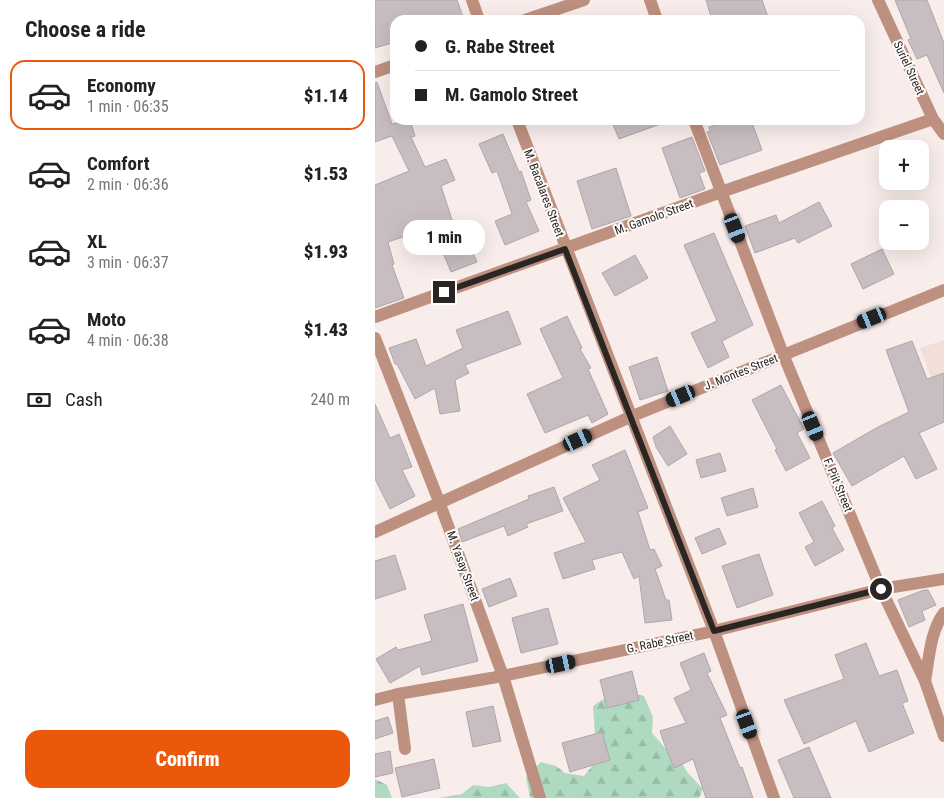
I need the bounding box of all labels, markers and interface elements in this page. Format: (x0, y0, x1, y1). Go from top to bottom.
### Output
text: Choose a ride (25, 17, 146, 42)
text: G. Rabe Street (445, 35, 555, 58)
street label: Suriel Street (890, 39, 928, 98)
icon: car (27, 73, 72, 118)
text: Economy (87, 74, 156, 97)
text: M. Gamolo Street (445, 83, 578, 106)
text: $1.14 (304, 84, 348, 107)
text: 1 min · 06:35 (87, 97, 169, 116)
map controls (879, 140, 929, 250)
button: + (879, 140, 929, 190)
street label: M. Bacalares Street (521, 147, 567, 239)
icon: car (27, 151, 72, 196)
text: Comfort (87, 152, 150, 175)
text: $1.53 (304, 162, 348, 185)
text: 2 min · 06:36 (87, 175, 169, 194)
street label: M. Gamolo Street (613, 196, 696, 238)
button: − (879, 200, 929, 250)
car (722, 211, 747, 245)
callout: 1 min (403, 220, 485, 254)
text: 1 min (426, 228, 462, 247)
icon: car (27, 229, 72, 274)
text: XL (87, 230, 107, 253)
text: $1.93 (304, 240, 348, 263)
text: 3 min · 06:37 (87, 253, 169, 272)
route end (433, 281, 455, 303)
car (855, 305, 888, 331)
icon: car (27, 307, 72, 352)
text: Moto (87, 308, 126, 331)
text: $1.43 (304, 318, 348, 341)
text: 4 min · 06:38 (87, 331, 169, 350)
street label: J. Montes Street (702, 351, 780, 393)
car (664, 383, 697, 409)
icon: cash (25, 386, 53, 414)
text: Cash (65, 388, 103, 411)
text: 240 m (311, 390, 350, 409)
car (800, 409, 825, 443)
car (561, 427, 594, 453)
street label: F. Piit Street (820, 456, 856, 514)
street label: M. Yasay Street (444, 529, 482, 603)
route start (870, 578, 892, 600)
street label: G. Rabe Street (626, 628, 695, 656)
car (544, 654, 577, 674)
car (734, 707, 759, 741)
button: Confirm (25, 730, 350, 788)

